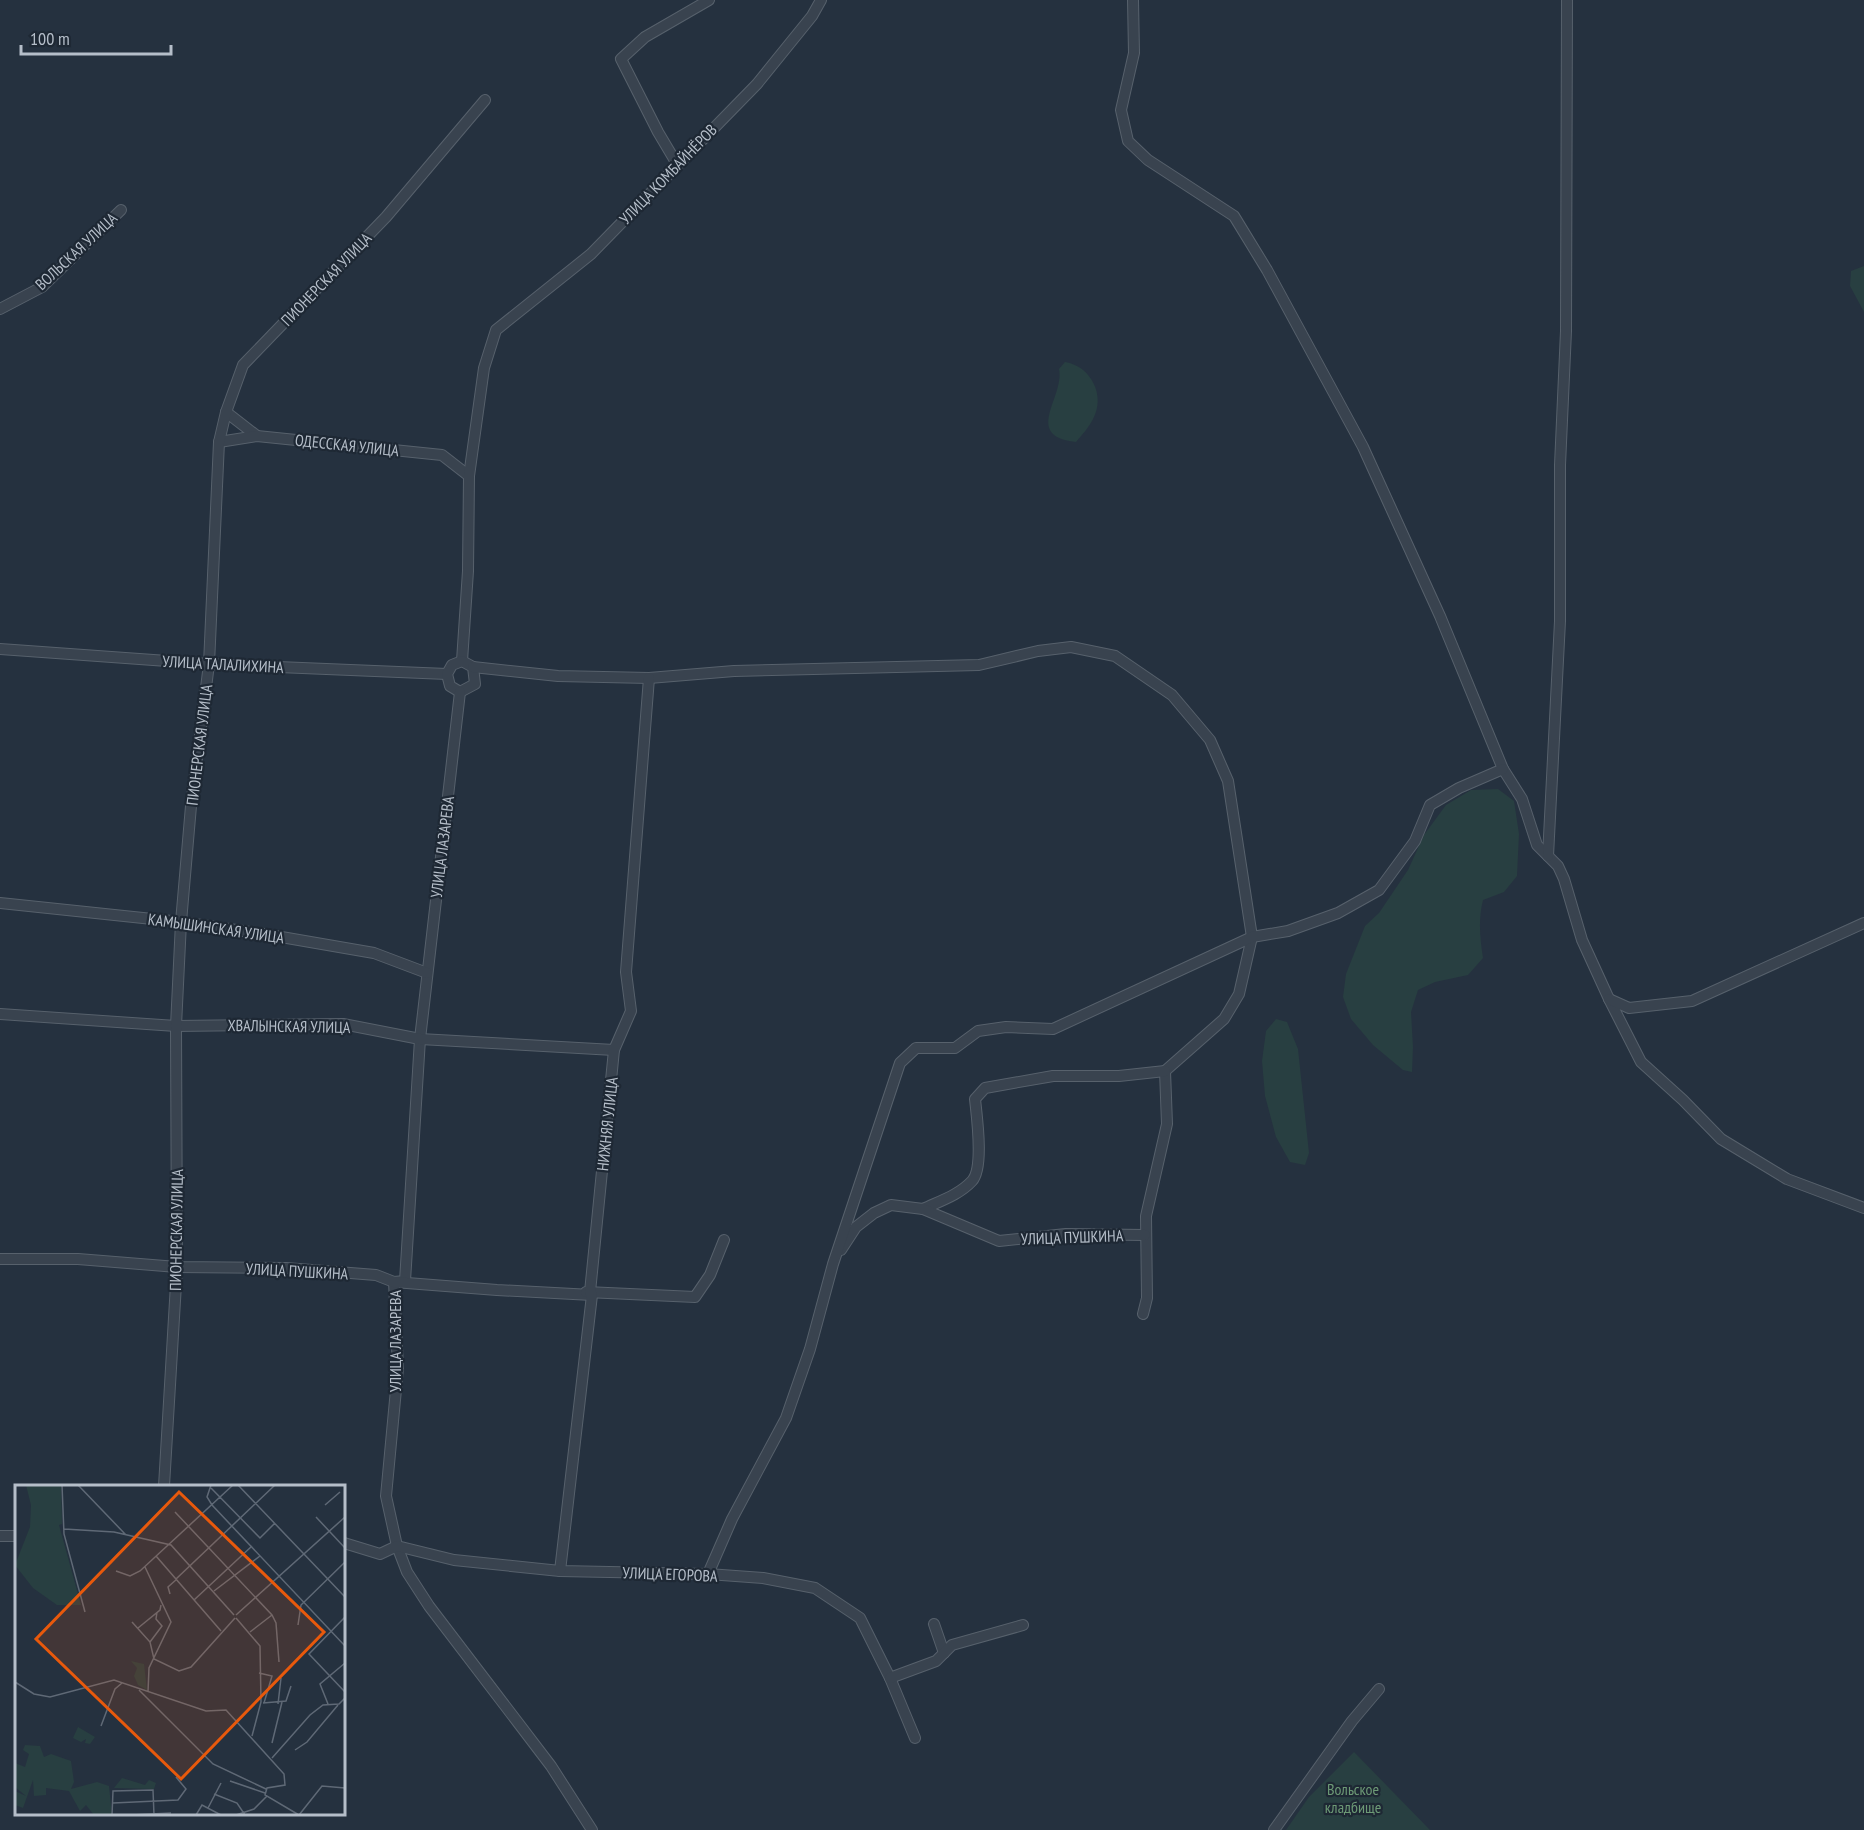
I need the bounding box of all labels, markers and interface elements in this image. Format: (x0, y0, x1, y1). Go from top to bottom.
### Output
scale bar (21, 18, 171, 56)
text: 100 m (30, 27, 70, 50)
street label: УЛИЦА КОМБАЙНЁРОВ (615, 120, 721, 228)
street label: ВОЛЬСКАЯ УЛИЦА (31, 208, 121, 294)
street label: ПИОНЕРСКАЯ УЛИЦА (277, 228, 376, 330)
street label: ОДЕССКАЯ УЛИЦА (294, 430, 400, 460)
street label: УЛИЦА ТАЛАЛИХИНА (162, 651, 285, 677)
street label: ПИОНЕРСКАЯ УЛИЦА (182, 683, 216, 807)
street label: УЛИЦА ЛАЗАРЕВА (426, 795, 458, 899)
street label: КАМЫШИНСКАЯ УЛИЦА (147, 909, 286, 948)
street label: ХВАЛЫНСКАЯ УЛИЦА (227, 1015, 351, 1037)
street label: НИЖНЯЯ УЛИЦА (592, 1076, 622, 1172)
street label: ПИОНЕРСКАЯ УЛИЦА (165, 1169, 187, 1291)
street label: УЛИЦА ПУШКИНА (1020, 1225, 1124, 1249)
street label: УЛИЦА ПУШКИНА (245, 1258, 349, 1284)
street label: УЛИЦА ЛАЗАРЕВА (385, 1289, 405, 1392)
inset map (15, 1485, 345, 1815)
street label: УЛИЦА ЕГОРОВА (622, 1562, 718, 1586)
park label: Вольское кладбище (1325, 1779, 1381, 1817)

